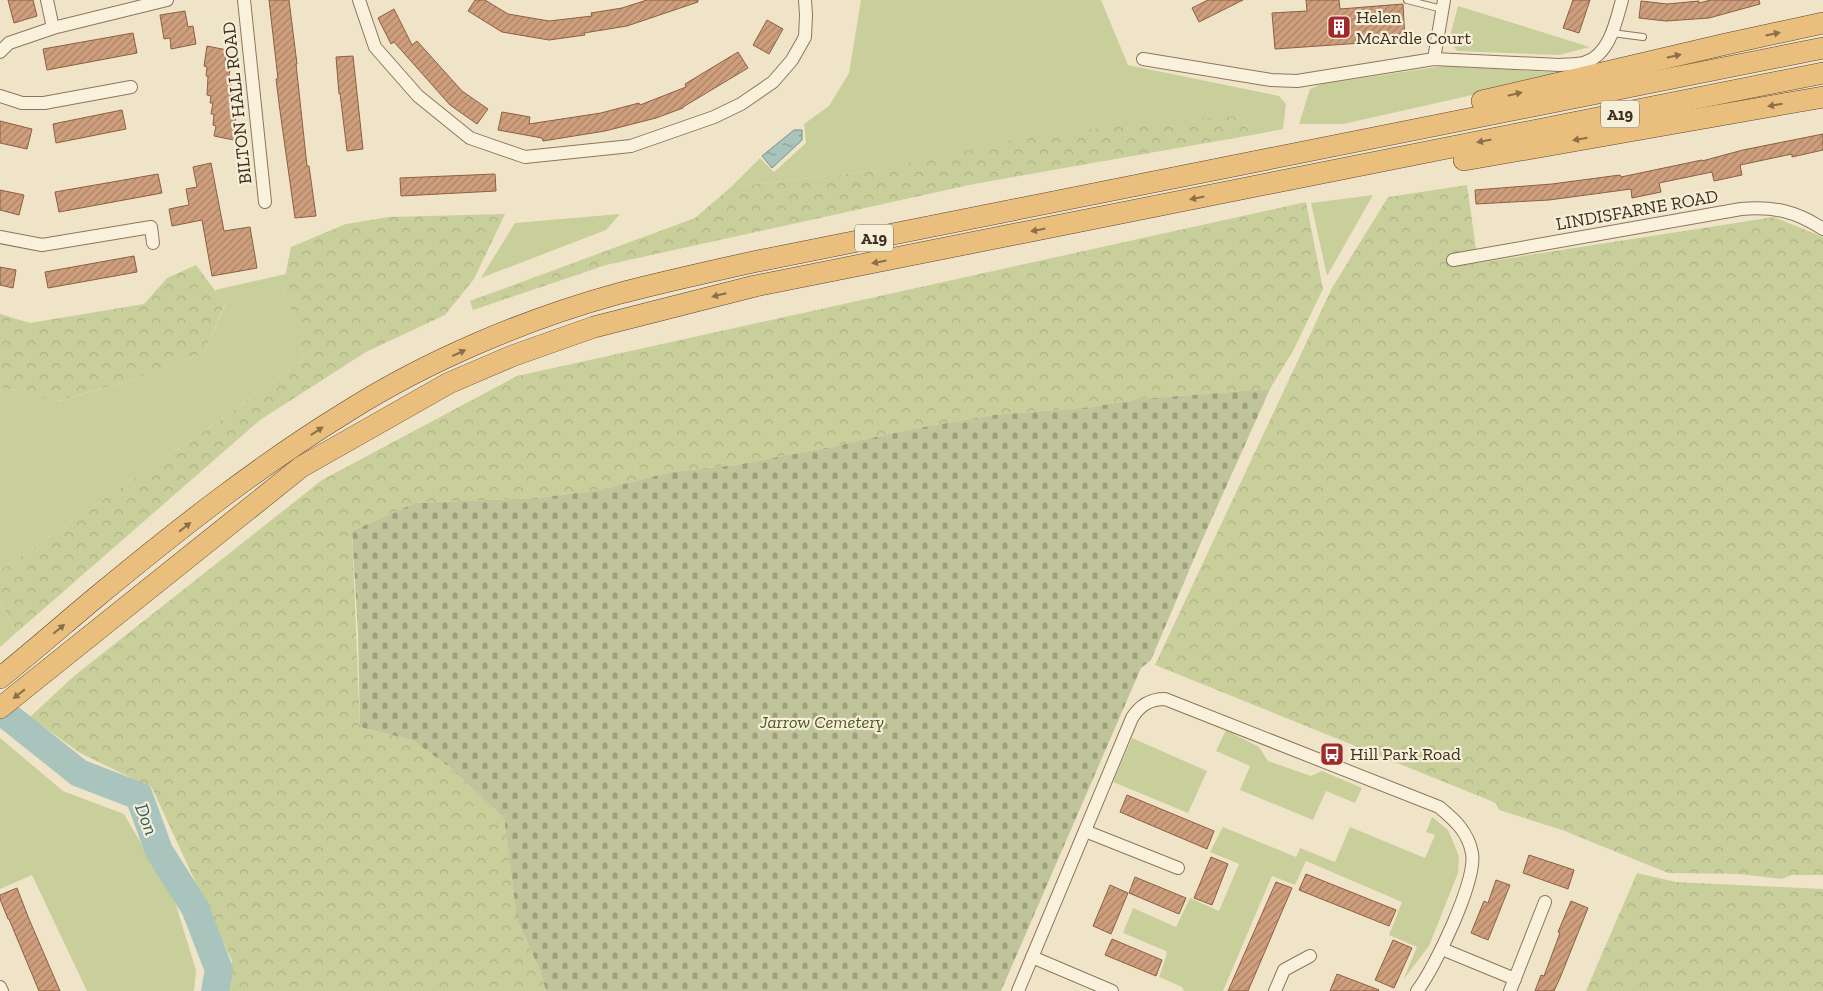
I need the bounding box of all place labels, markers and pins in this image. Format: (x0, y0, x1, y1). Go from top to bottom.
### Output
place label: Helen McArdle Court (1356, 6, 1472, 49)
building icon: Helen McArdle Court (1326, 14, 1352, 40)
bus stop icon: Hill Park Road (1319, 741, 1345, 767)
place label: Hill Park Road (1350, 743, 1461, 765)

